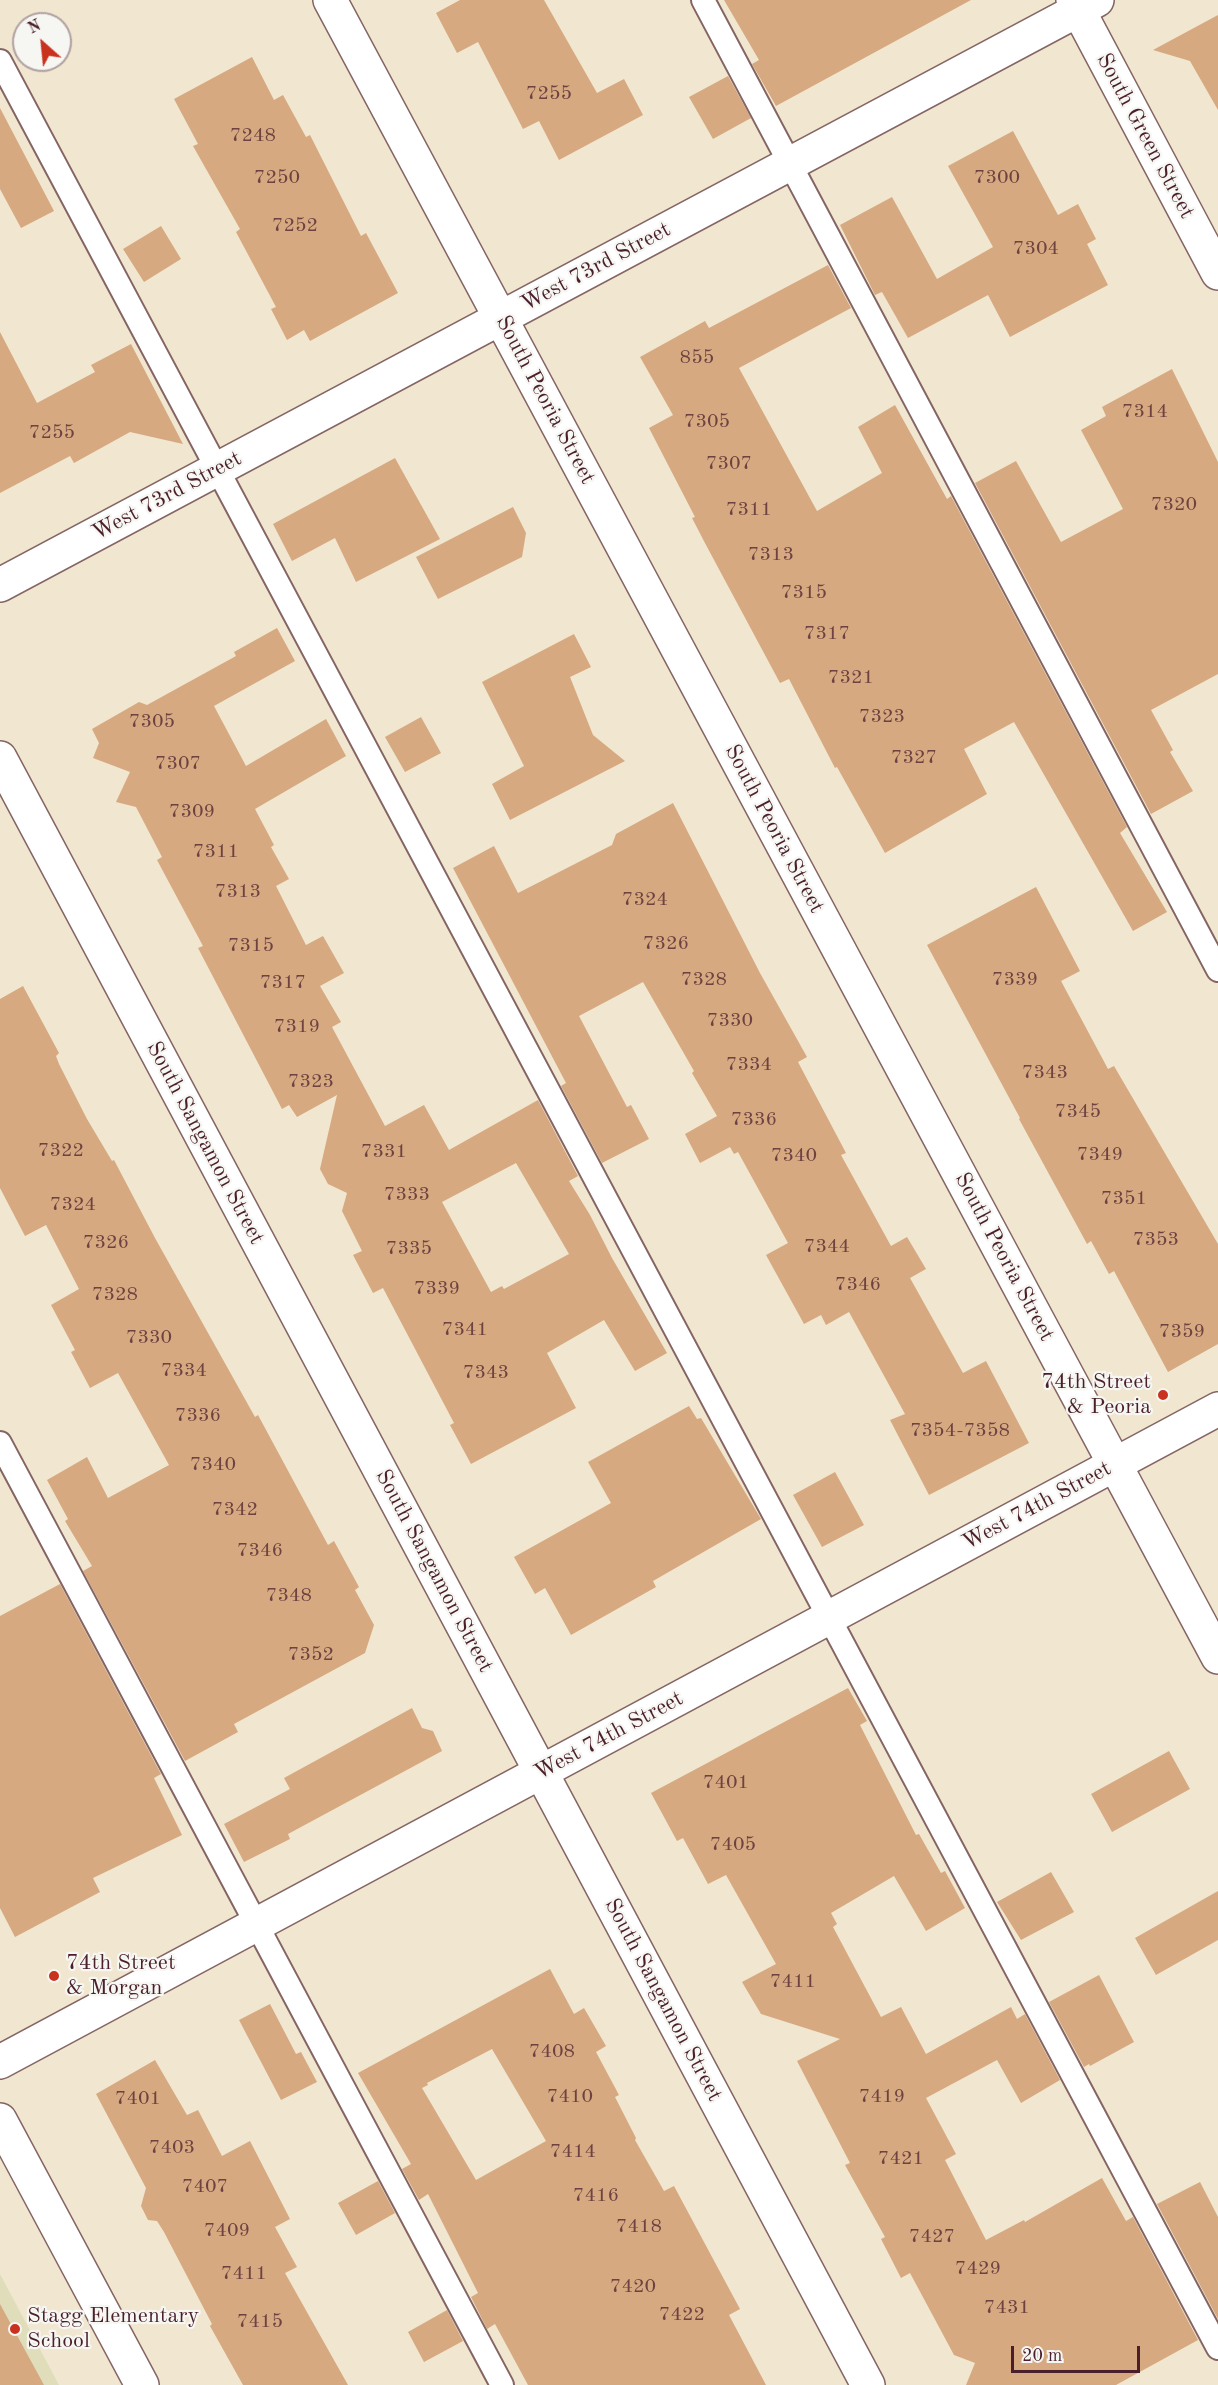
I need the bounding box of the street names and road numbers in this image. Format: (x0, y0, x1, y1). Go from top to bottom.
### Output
street label: South Green Street (1090, 49, 1200, 223)
street label: West 73rd Street (517, 217, 675, 317)
street label: South Peoria Street (489, 311, 601, 489)
street label: West 73rd Street (88, 446, 246, 546)
street label: South Peoria Street (718, 740, 830, 918)
street label: South Sangamon Street (140, 1037, 270, 1249)
street label: South Peoria Street (948, 1168, 1060, 1346)
street label: West 74th Street (958, 1456, 1116, 1556)
street label: South Sangamon Street (369, 1465, 499, 1677)
street label: West 74th Street (530, 1686, 688, 1786)
street label: South Sangamon Street (598, 1894, 728, 2106)

